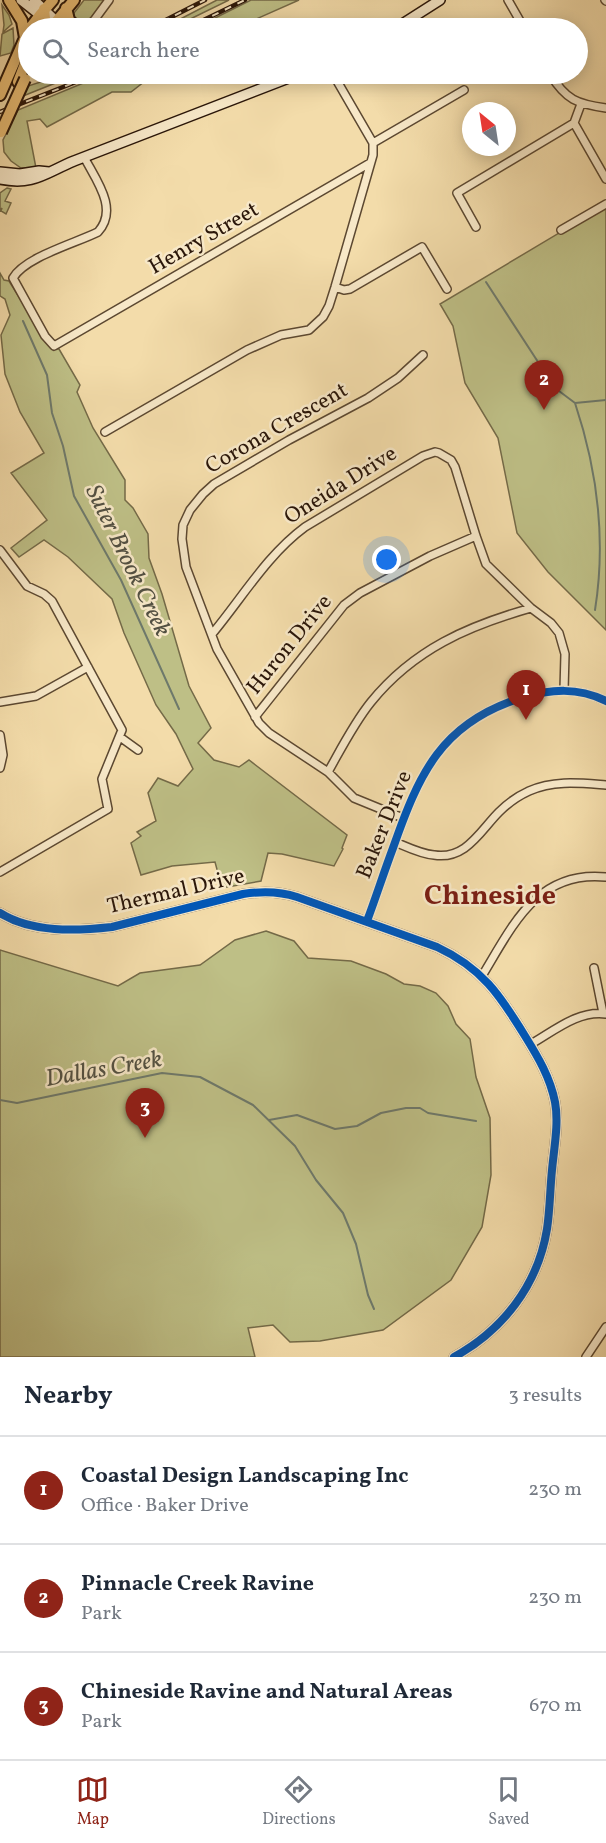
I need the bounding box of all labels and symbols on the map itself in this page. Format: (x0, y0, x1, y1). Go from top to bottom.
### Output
north arrow (462, 102, 516, 156)
street label: Henry Street (143, 195, 265, 283)
pin: 2 (524, 360, 564, 410)
street label: Corona Crescent (200, 375, 354, 482)
street label: Oneida Drive (279, 439, 403, 533)
water label: Suter Brook Creek (76, 479, 178, 643)
your location (372, 545, 401, 574)
street label: Huron Drive (240, 588, 340, 702)
pin: 1 (506, 670, 546, 720)
street label: Baker Drive (349, 766, 421, 884)
street label: Thermal Drive (104, 861, 248, 923)
district label: Chineside (424, 877, 556, 916)
water label: Dallas Creek (43, 1043, 165, 1097)
pin: 3 (126, 1088, 164, 1138)

